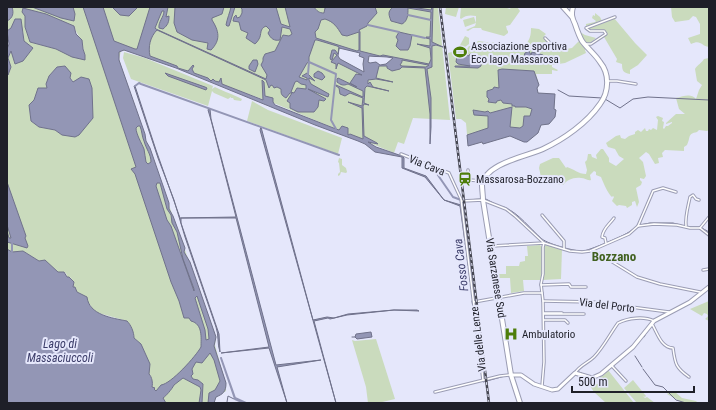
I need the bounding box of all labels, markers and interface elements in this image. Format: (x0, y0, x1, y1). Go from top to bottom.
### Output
place label: Associazione sportiva Eco lago Massarosa (471, 40, 567, 66)
sports icon: Associazione sportiva Eco lago Massarosa (452, 44, 468, 60)
street label: Via Cava (407, 152, 447, 179)
station icon: Massarosa-Bozzano (457, 171, 473, 187)
place label: Massarosa-Bozzano (476, 173, 564, 186)
street label: Via Sarzanese Sud (483, 237, 508, 319)
water label: Fosso Cava (451, 238, 471, 292)
district label: Bozzano (592, 249, 637, 264)
street label: Via del Porto (578, 296, 636, 315)
street label: Via delle Lenze (468, 306, 489, 372)
hospital icon: Ambulatorio (503, 326, 519, 342)
place label: Ambulatorio (522, 328, 576, 341)
water label: Lago di Massaciuccoli (27, 337, 93, 365)
scale bar (572, 368, 694, 394)
text: 500 m (578, 375, 608, 389)

